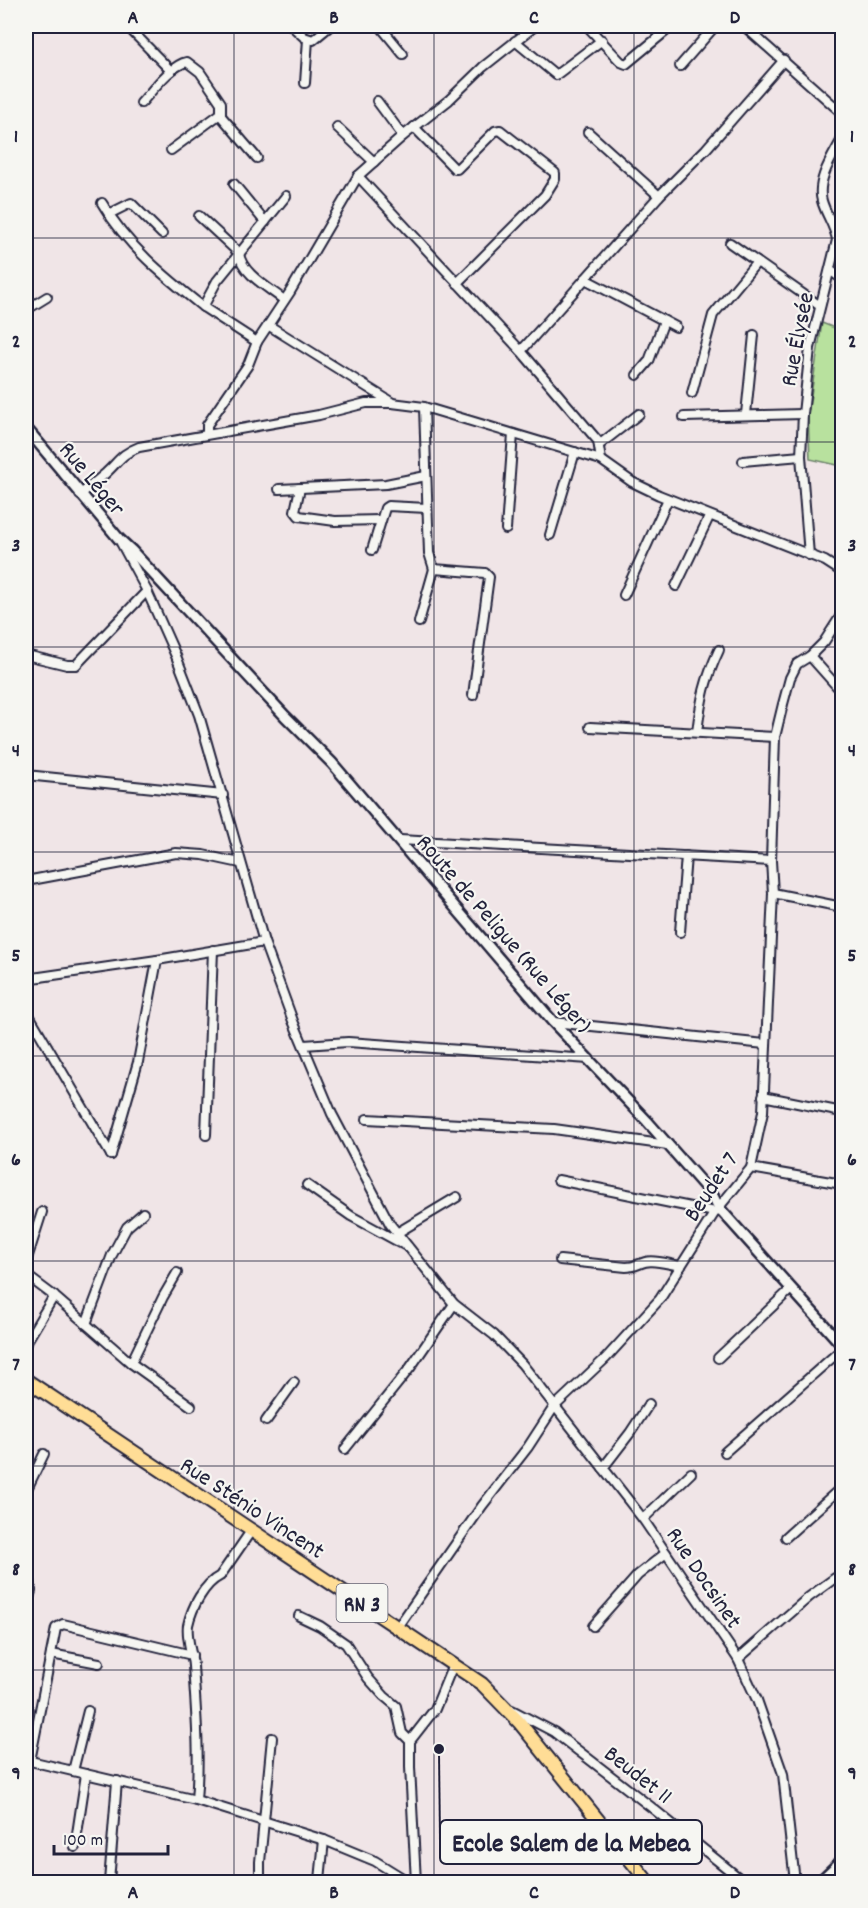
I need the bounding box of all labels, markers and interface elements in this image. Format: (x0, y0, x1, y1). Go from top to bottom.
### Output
text: A (128, 5, 139, 33)
text: B (329, 5, 339, 33)
text: C (529, 5, 539, 33)
text: D (730, 5, 741, 33)
text: 1 (14, 124, 18, 152)
text: 1 (850, 124, 854, 152)
street label: Rue Élysée (773, 289, 825, 390)
text: 2 (12, 329, 20, 357)
text: 2 (848, 329, 856, 357)
street label: Rue Léger (49, 435, 132, 525)
text: 3 (12, 533, 20, 561)
text: 3 (848, 533, 856, 561)
text: 4 (12, 738, 20, 766)
text: 4 (848, 738, 856, 766)
street label: Route de Peligue (Rue Léger) (407, 828, 599, 1042)
text: 5 (11, 943, 21, 971)
text: 5 (847, 943, 857, 971)
street label: Beudet 7 (677, 1146, 748, 1229)
text: 6 (11, 1147, 21, 1175)
text: 6 (847, 1147, 857, 1175)
text: 7 (12, 1352, 20, 1380)
text: 7 (848, 1352, 856, 1380)
street label: Rue Sténio Vincent (172, 1450, 331, 1569)
street label: Rue Docsinet (656, 1521, 749, 1636)
text: 8 (12, 1557, 20, 1585)
text: 8 (848, 1557, 856, 1585)
road number: RN 3 (336, 1584, 388, 1622)
street label: Beudet 11 (596, 1739, 679, 1814)
text: 9 (11, 1761, 21, 1789)
text: 9 (847, 1761, 857, 1789)
scale bar (54, 1818, 168, 1856)
callout: Ecole Salem de la Mebea (440, 1820, 702, 1864)
text: Ecole Salem de la Mebea (452, 1827, 691, 1864)
text: 100 m (63, 1829, 103, 1854)
text: A (128, 1880, 139, 1908)
text: B (329, 1880, 339, 1908)
text: C (529, 1880, 539, 1908)
text: D (730, 1880, 741, 1908)

